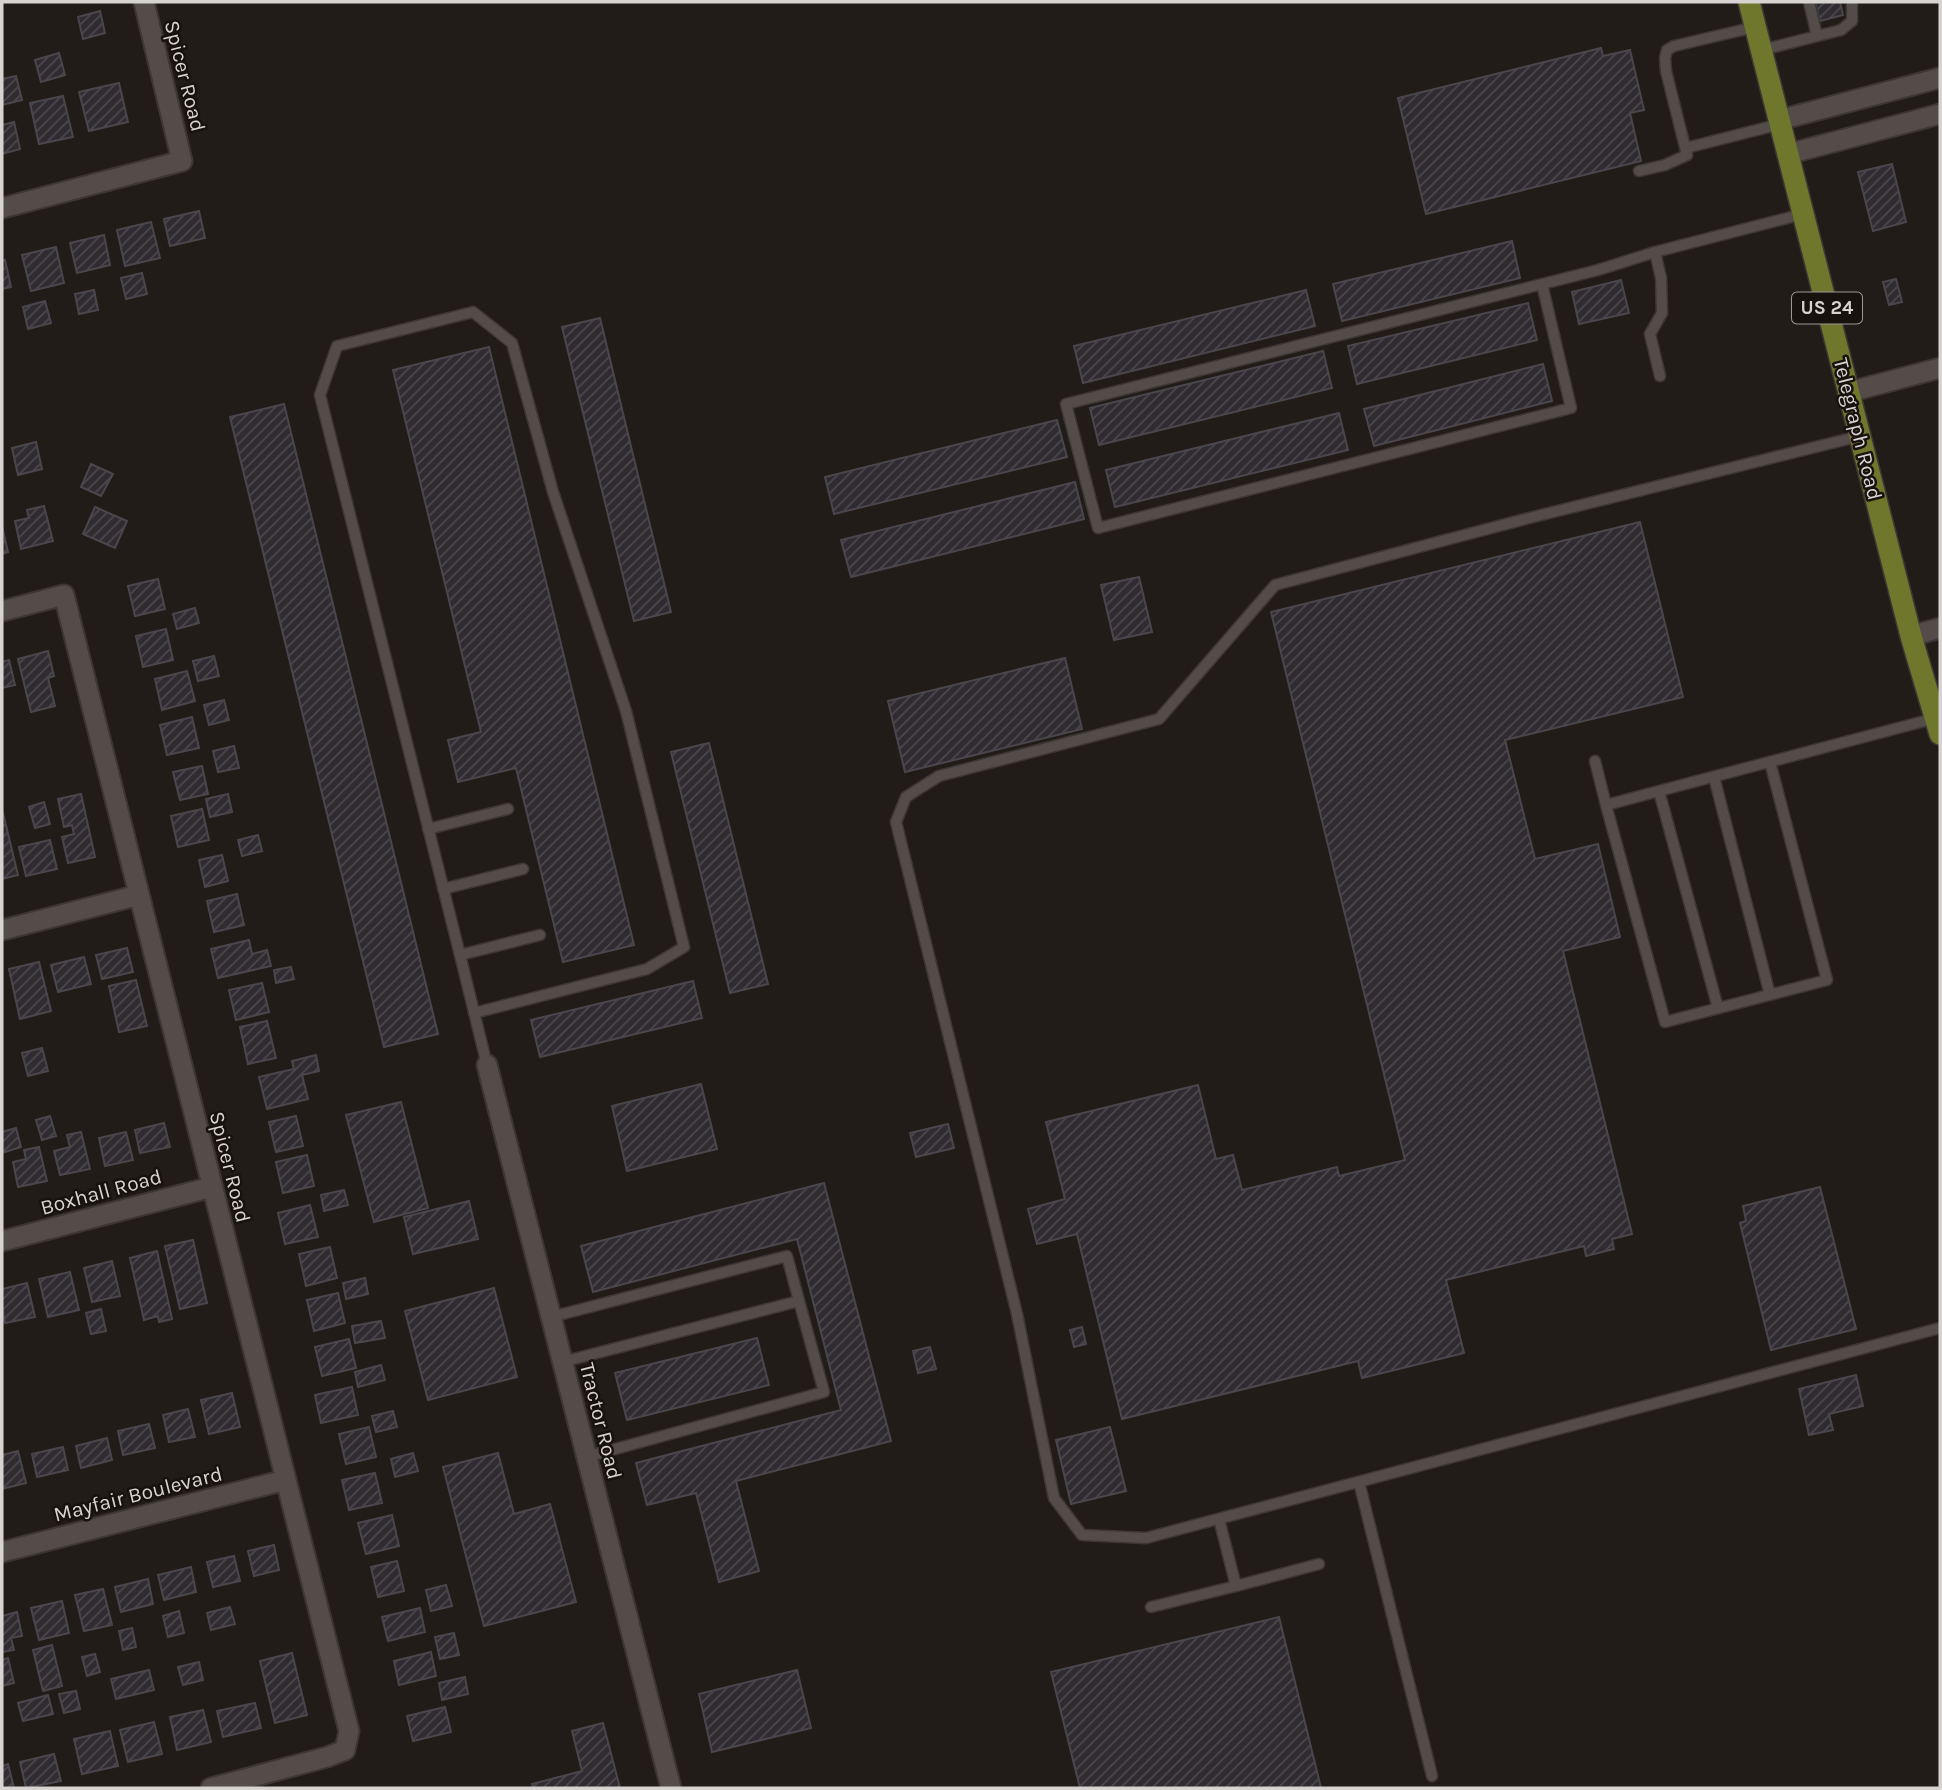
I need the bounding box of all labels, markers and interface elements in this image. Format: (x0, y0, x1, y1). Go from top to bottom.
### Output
street label: Spicer Road (160, 18, 210, 134)
road number: US 24 (1792, 292, 1862, 324)
street label: Telegraph Road (1829, 355, 1887, 503)
street label: Spicer Road (205, 1109, 255, 1225)
street label: Boxhall Road (38, 1164, 164, 1220)
street label: Tractor Road (575, 1360, 627, 1482)
street label: Mayfair Boulevard (51, 1461, 225, 1527)

